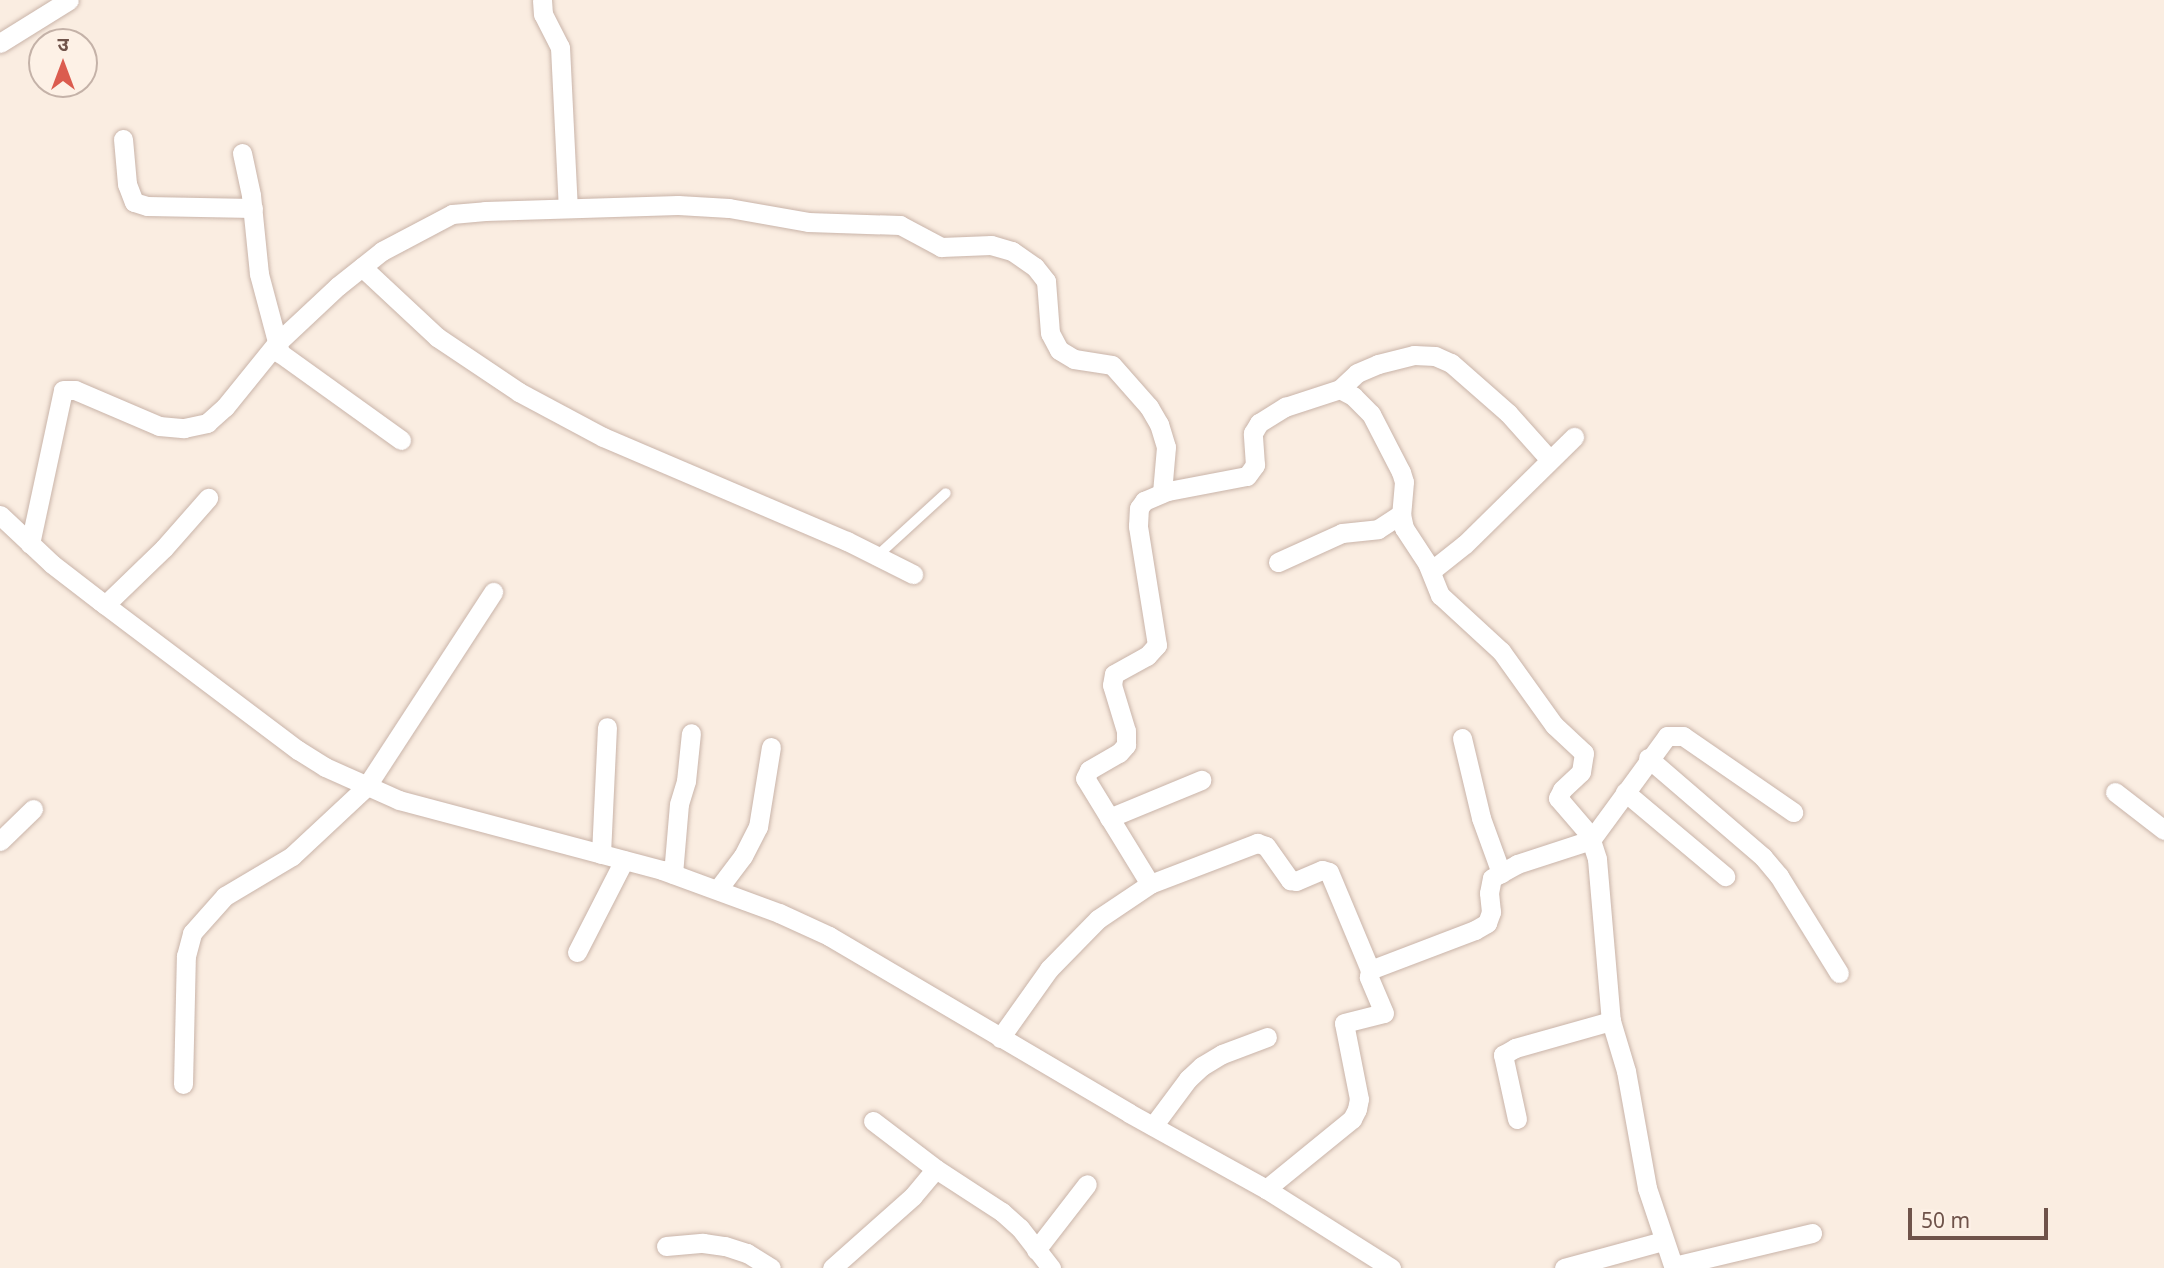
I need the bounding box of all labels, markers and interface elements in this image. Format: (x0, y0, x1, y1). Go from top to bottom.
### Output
north arrow (28, 28, 98, 98)
text: उ (57, 31, 69, 57)
scale bar (1912, 1194, 2052, 1238)
text: 50 m (1921, 1206, 1970, 1234)

